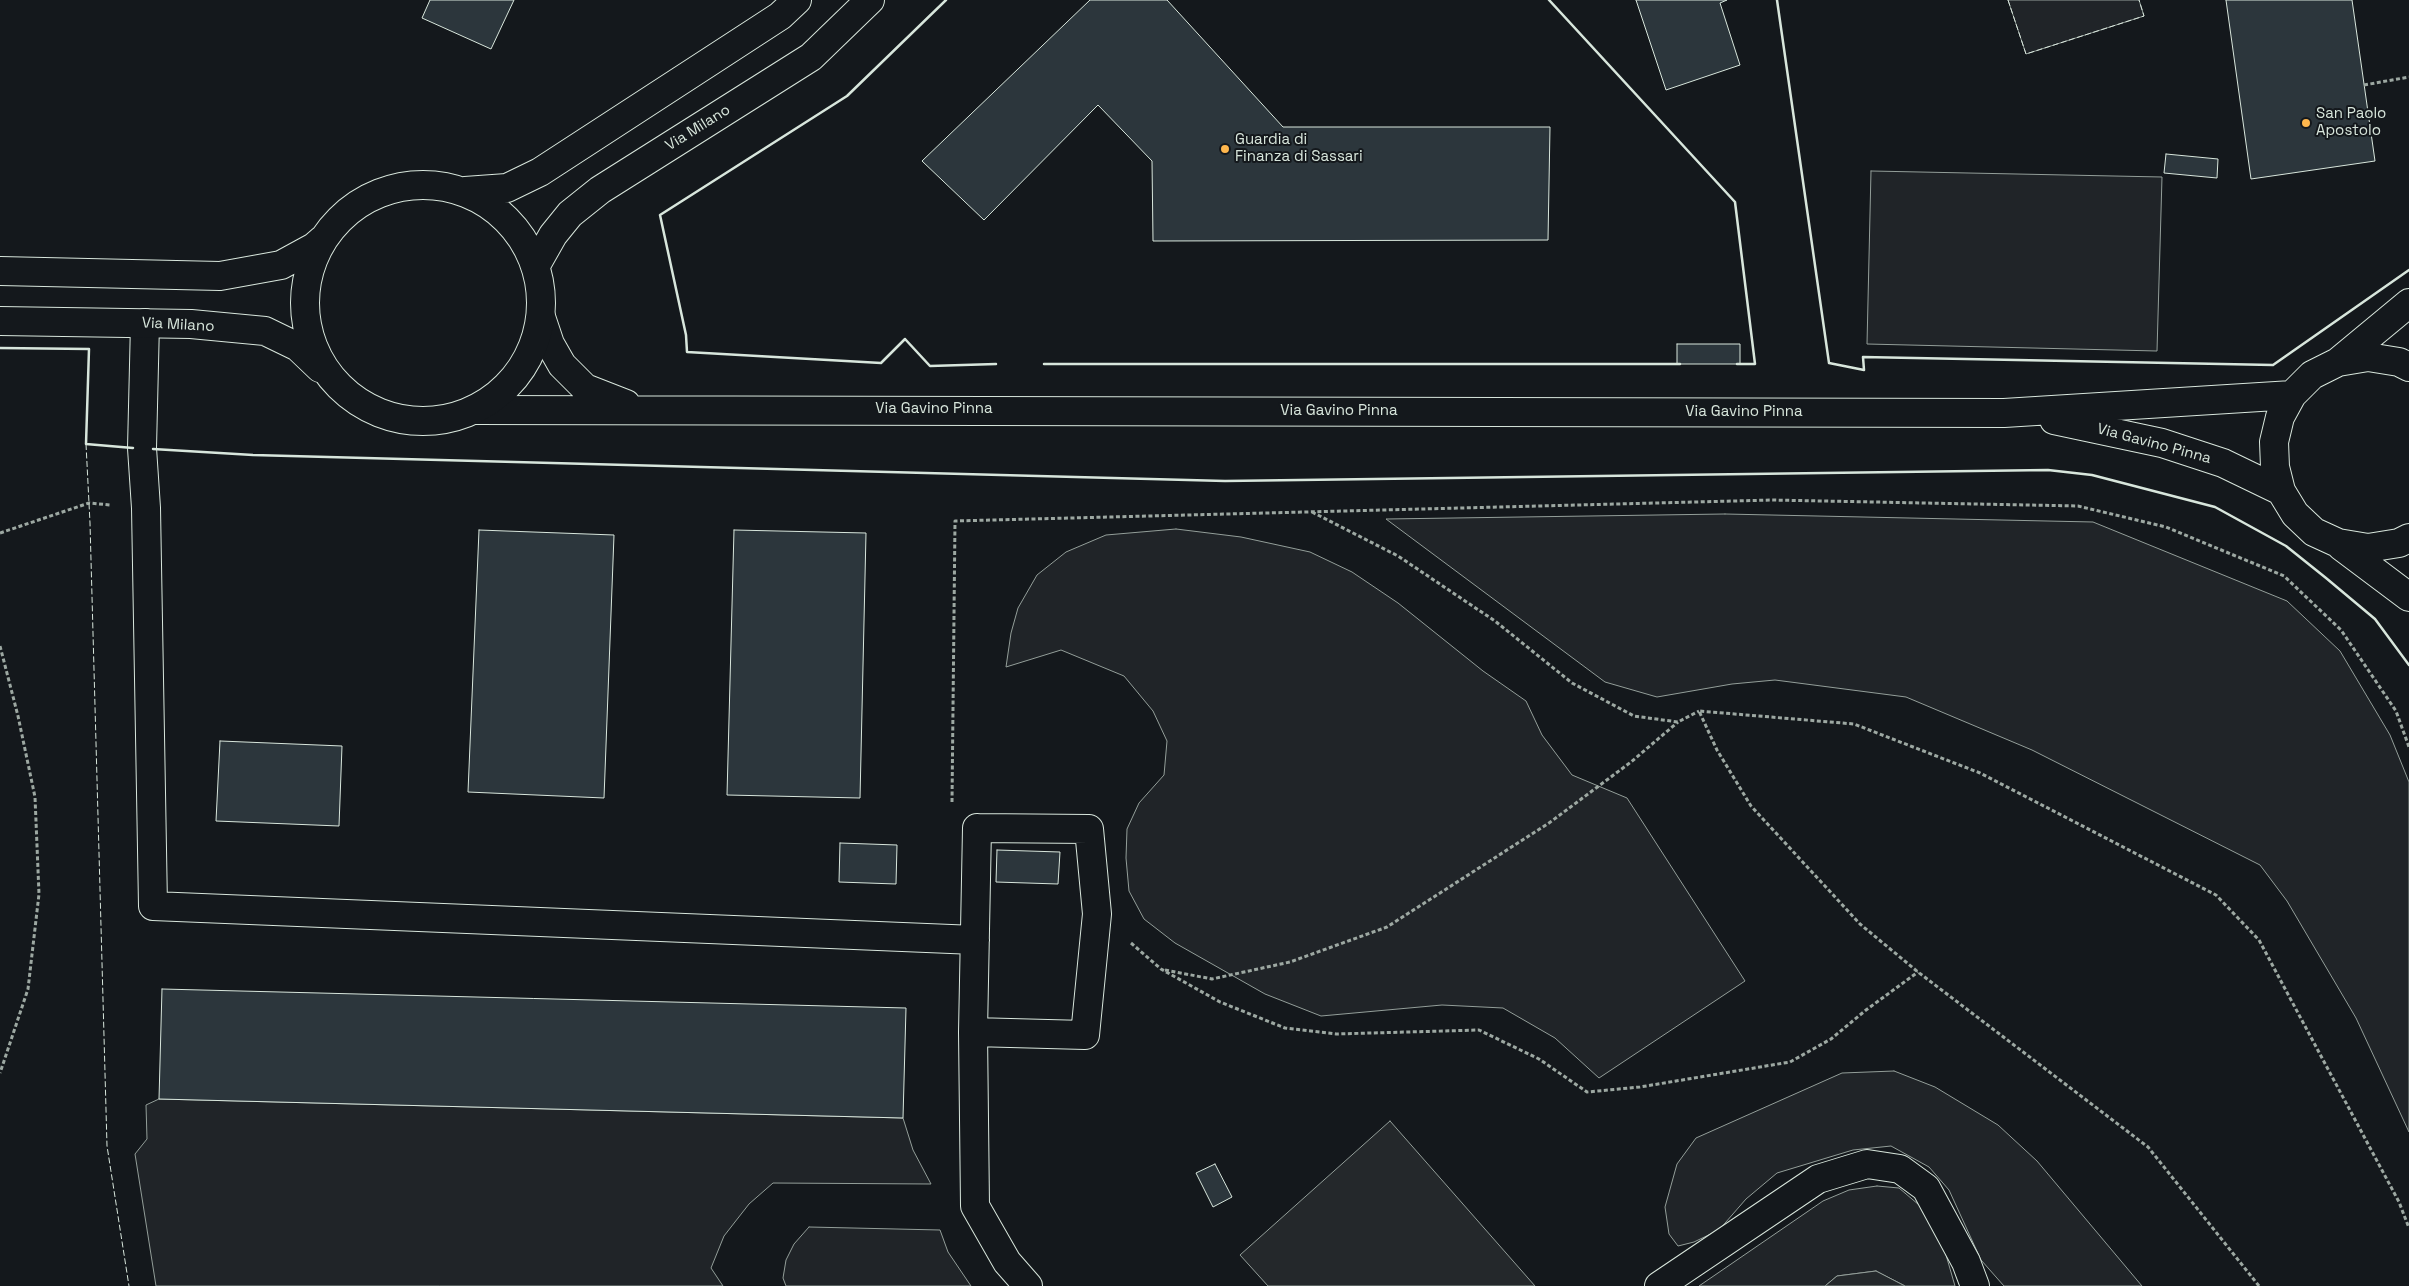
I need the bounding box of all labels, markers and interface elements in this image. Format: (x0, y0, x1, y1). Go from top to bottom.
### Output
street label: Via Milano (662, 101, 734, 155)
place label: San Paolo Apostolo (2316, 105, 2386, 140)
marker: San Paolo Apostolo (2300, 117, 2312, 129)
place label: Guardia di Finanza di Sassari (1235, 131, 1363, 166)
marker: Guardia di Finanza di Sassari (1219, 143, 1231, 155)
street label: Via Milano (141, 314, 215, 336)
street label: Via Gavino Pinna (875, 400, 993, 418)
street label: Via Gavino Pinna (1280, 402, 1398, 420)
street label: Via Gavino Pinna (1685, 403, 1803, 421)
street label: Via Gavino Pinna (2095, 420, 2213, 468)

